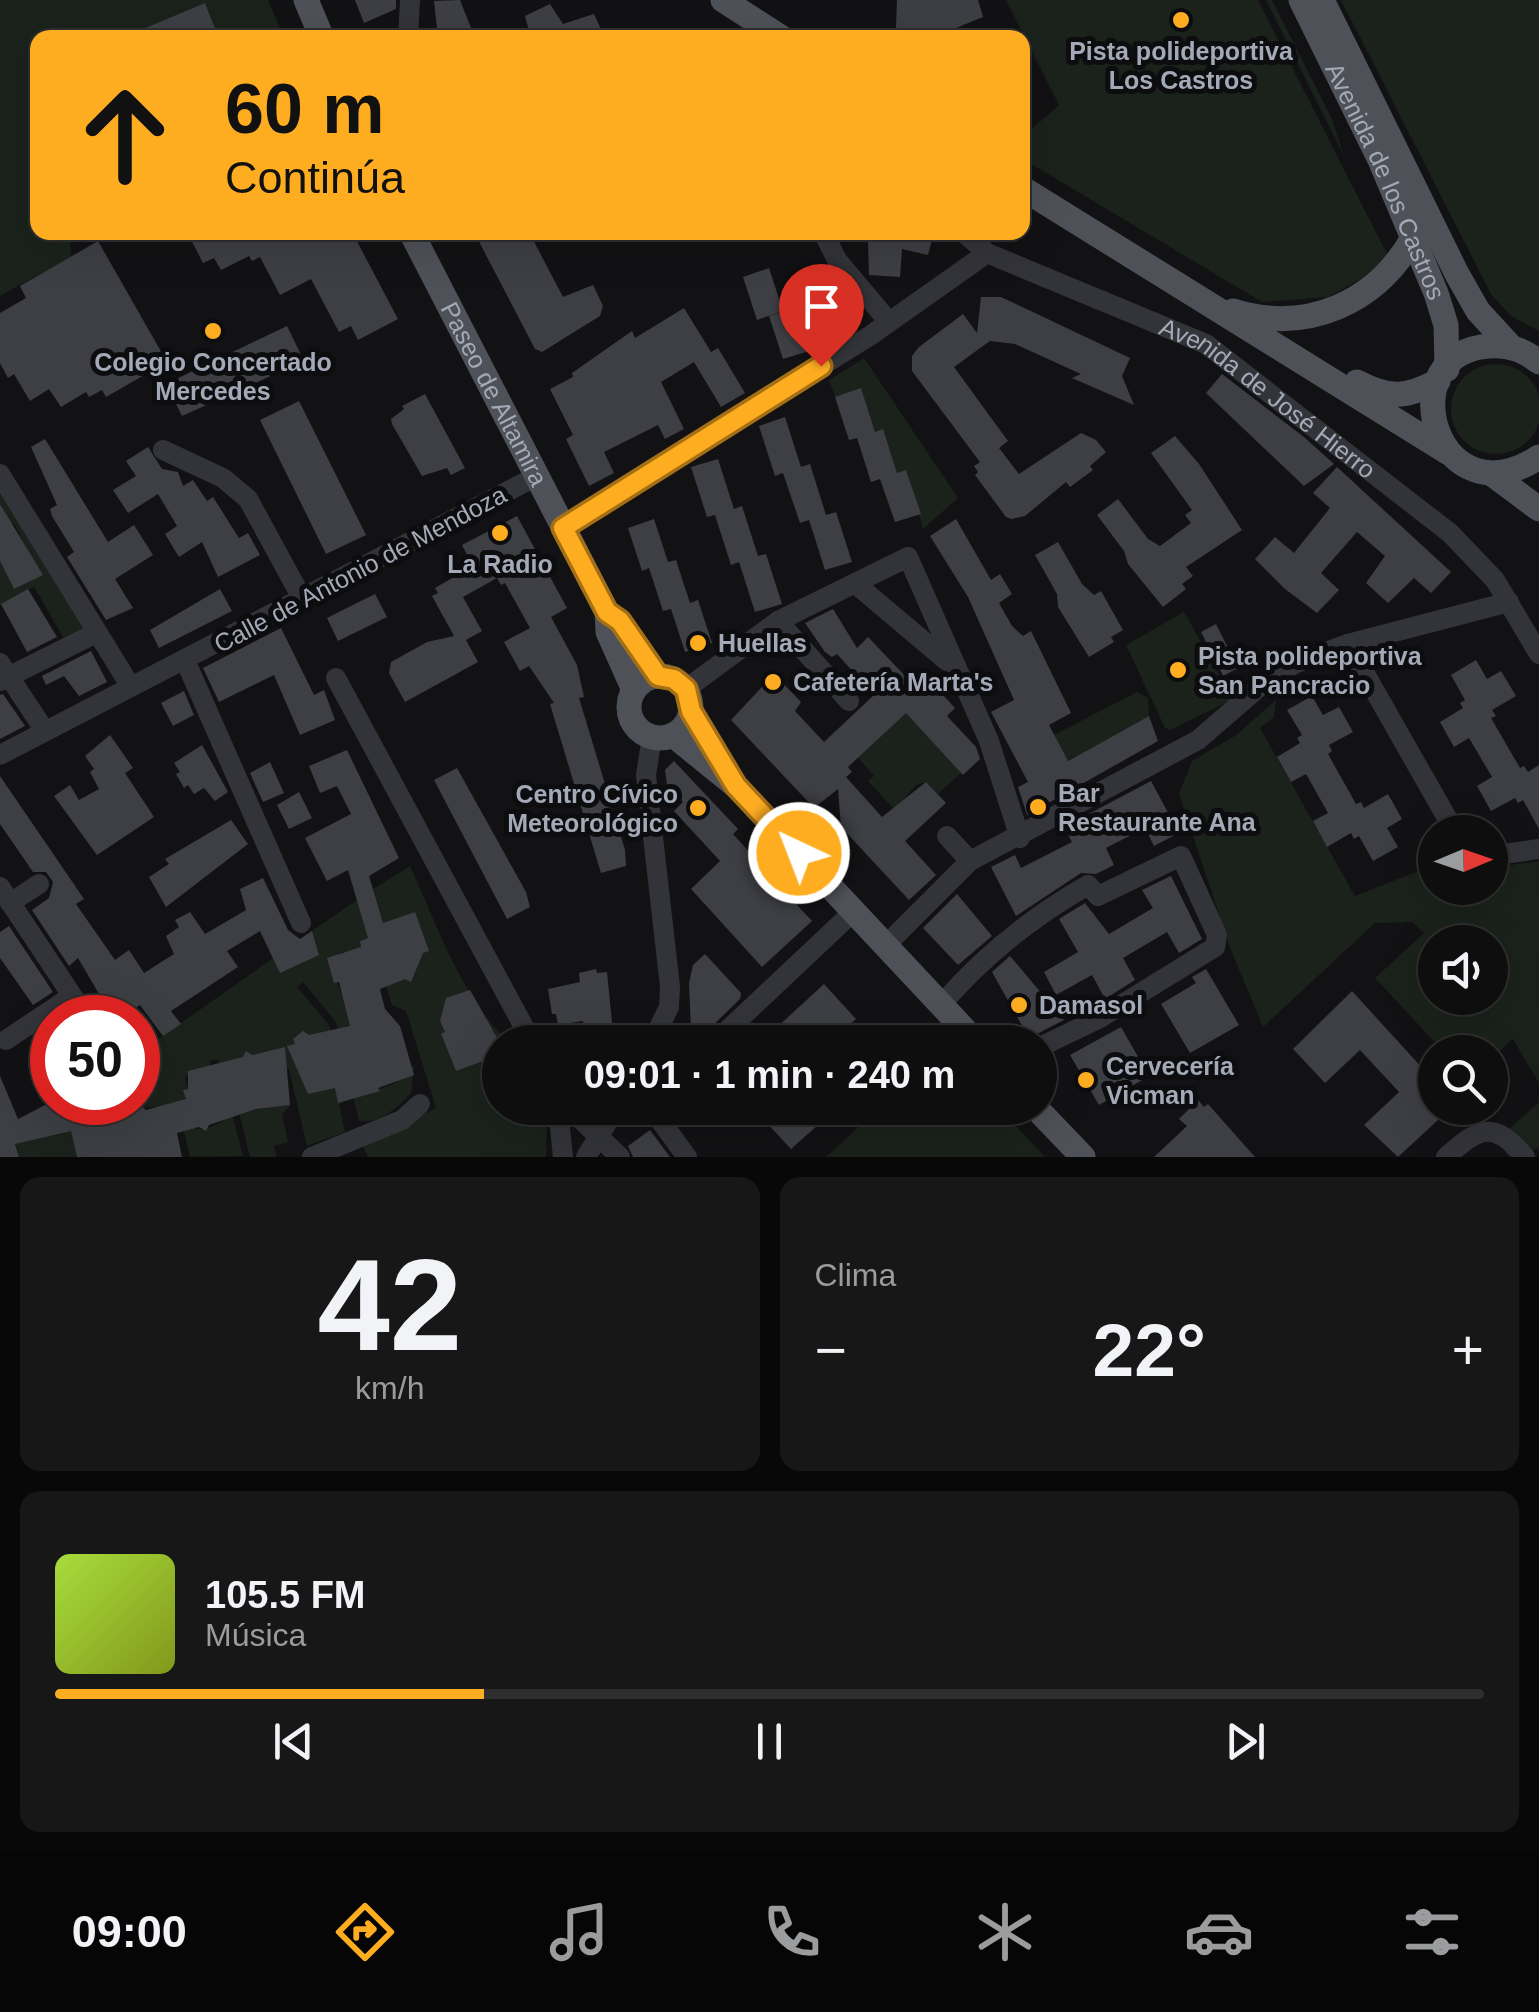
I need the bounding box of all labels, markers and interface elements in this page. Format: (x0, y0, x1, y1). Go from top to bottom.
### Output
marker: Pista polideportiva Los Castros (1170, 9, 1192, 31)
place label: Pista polideportiva Los Castros (1069, 37, 1294, 94)
street label: Avenida de los Castros (1320, 58, 1451, 304)
icon: ahead (60, 70, 190, 200)
text: 60 m (225, 70, 385, 148)
text: Continúa (225, 152, 405, 203)
pin (779, 264, 864, 367)
icon: arrive (794, 279, 849, 334)
street label: Paseo de Altamira (435, 297, 553, 490)
street label: Avenida de José Hierro (1156, 312, 1381, 484)
marker: Colegio Concertado Mercedes (202, 320, 224, 342)
place label: Colegio Concertado Mercedes (94, 348, 332, 405)
street label: Calle de Antonio de Mendoza (209, 480, 511, 658)
marker: La Radio (489, 522, 511, 544)
place label: La Radio (447, 550, 553, 578)
place label: Huellas (718, 629, 807, 657)
marker: Huellas (687, 632, 709, 654)
place label: Pista polideportiva San Pancracio (1198, 642, 1423, 699)
marker: Pista polideportiva San Pancracio (1167, 659, 1189, 681)
place label: Cafetería Marta's (793, 668, 993, 696)
marker: Cafetería Marta's (762, 671, 784, 693)
place label: Bar Restaurante Ana (1058, 779, 1257, 836)
place label: Centro Cívico Meteorológico (507, 780, 678, 837)
marker: Bar Restaurante Ana (1027, 796, 1049, 818)
marker: Centro Cívico Meteorológico (687, 797, 709, 819)
position arrow (747, 801, 851, 905)
north arrow (1418, 815, 1508, 905)
map controls (1418, 815, 1508, 1125)
button: sound (1418, 925, 1508, 1015)
place label: Damasol (1039, 991, 1143, 1019)
marker: Damasol (1008, 994, 1030, 1016)
speed limit sign: 50 (30, 995, 160, 1125)
button: search (1418, 1035, 1508, 1125)
place label: Cervecería Vicman (1106, 1052, 1235, 1109)
text: 09:01 · 1 min · 240 m (584, 1054, 955, 1096)
marker: Cervecería Vicman (1075, 1069, 1097, 1091)
text: 42 (317, 1232, 462, 1378)
text: Clima (815, 1257, 896, 1293)
text: 22° (1093, 1308, 1206, 1392)
text: − (815, 1319, 847, 1381)
text: + (1452, 1319, 1484, 1381)
text: km/h (355, 1370, 424, 1406)
text: 105.5 FM (205, 1574, 366, 1616)
text: Música (205, 1617, 306, 1653)
icon: previous (266, 1714, 321, 1769)
icon: pause (742, 1714, 797, 1769)
icon: next (1218, 1714, 1273, 1769)
icon: directions (330, 1897, 400, 1967)
icon: music (544, 1897, 614, 1967)
icon: phone (757, 1897, 827, 1967)
icon: climate (970, 1897, 1040, 1967)
icon: car (1184, 1897, 1254, 1967)
icon: filters (1397, 1897, 1467, 1967)
text: 09:00 (72, 1906, 187, 1957)

